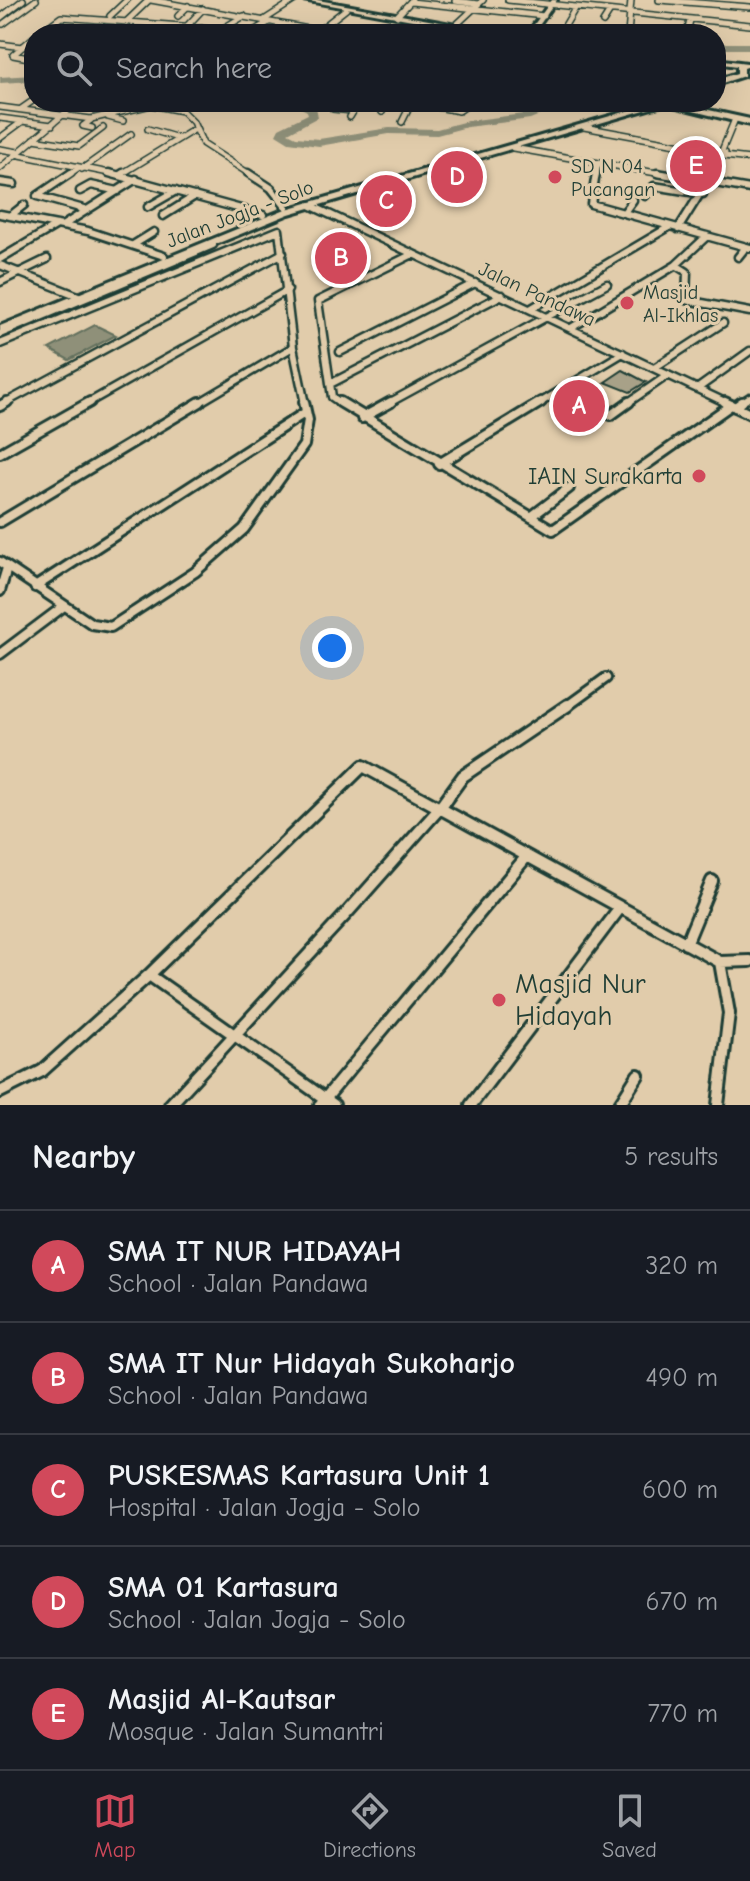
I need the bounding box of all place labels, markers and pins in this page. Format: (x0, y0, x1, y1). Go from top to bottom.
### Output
pin: E (670, 136, 722, 196)
pin: D (431, 147, 483, 207)
place label: SD N 04 Pucangan (571, 155, 655, 201)
marker: SD N 04 Pucangan (546, 168, 564, 186)
pin: C (360, 171, 412, 231)
pin: B (315, 228, 367, 288)
place label: Masjid Al-Ikhlas (643, 281, 718, 327)
marker: Masjid Al-Ikhlas (618, 294, 636, 312)
pin: A (553, 376, 605, 436)
place label: IAIN Surakarta (528, 462, 683, 490)
marker: IAIN Surakarta (690, 467, 708, 485)
place label: Masjid Nur Hidayah (515, 968, 646, 1032)
marker: Masjid Nur Hidayah (490, 991, 508, 1009)

